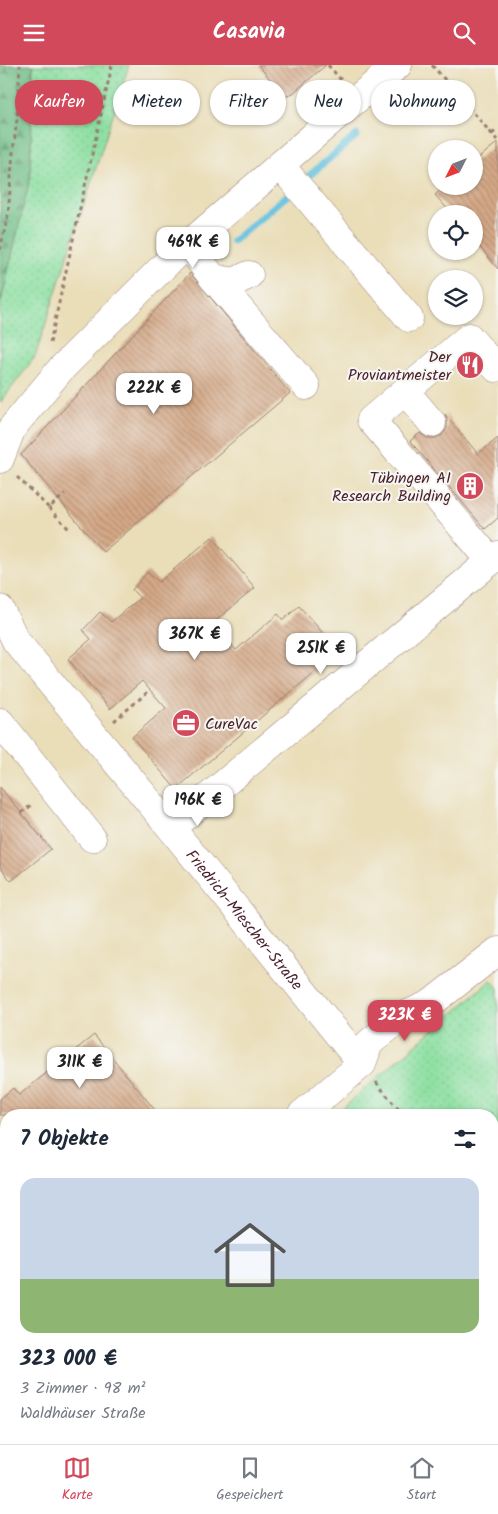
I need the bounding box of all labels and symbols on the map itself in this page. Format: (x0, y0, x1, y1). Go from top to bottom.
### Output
north arrow (428, 140, 482, 195)
pin: 469K € (152, 227, 234, 269)
place label: Der Proviantmeister (348, 345, 453, 388)
restaurant icon: Der Proviantmeister (455, 350, 485, 380)
pin: 222K € (113, 373, 195, 415)
place label: Tübingen AI Research Building (332, 466, 451, 509)
building icon: Tübingen AI Research Building (455, 471, 485, 501)
pin: 367K € (154, 619, 236, 661)
pin: 251K € (280, 633, 362, 675)
office icon: CureVac (171, 708, 201, 738)
place label: CureVac (205, 712, 258, 737)
pin: 196K € (157, 785, 239, 827)
street label: Friedrich-Miescher-Straße (179, 844, 308, 996)
pin: 323K € (364, 999, 446, 1042)
pin: 311K € (39, 1047, 121, 1089)

